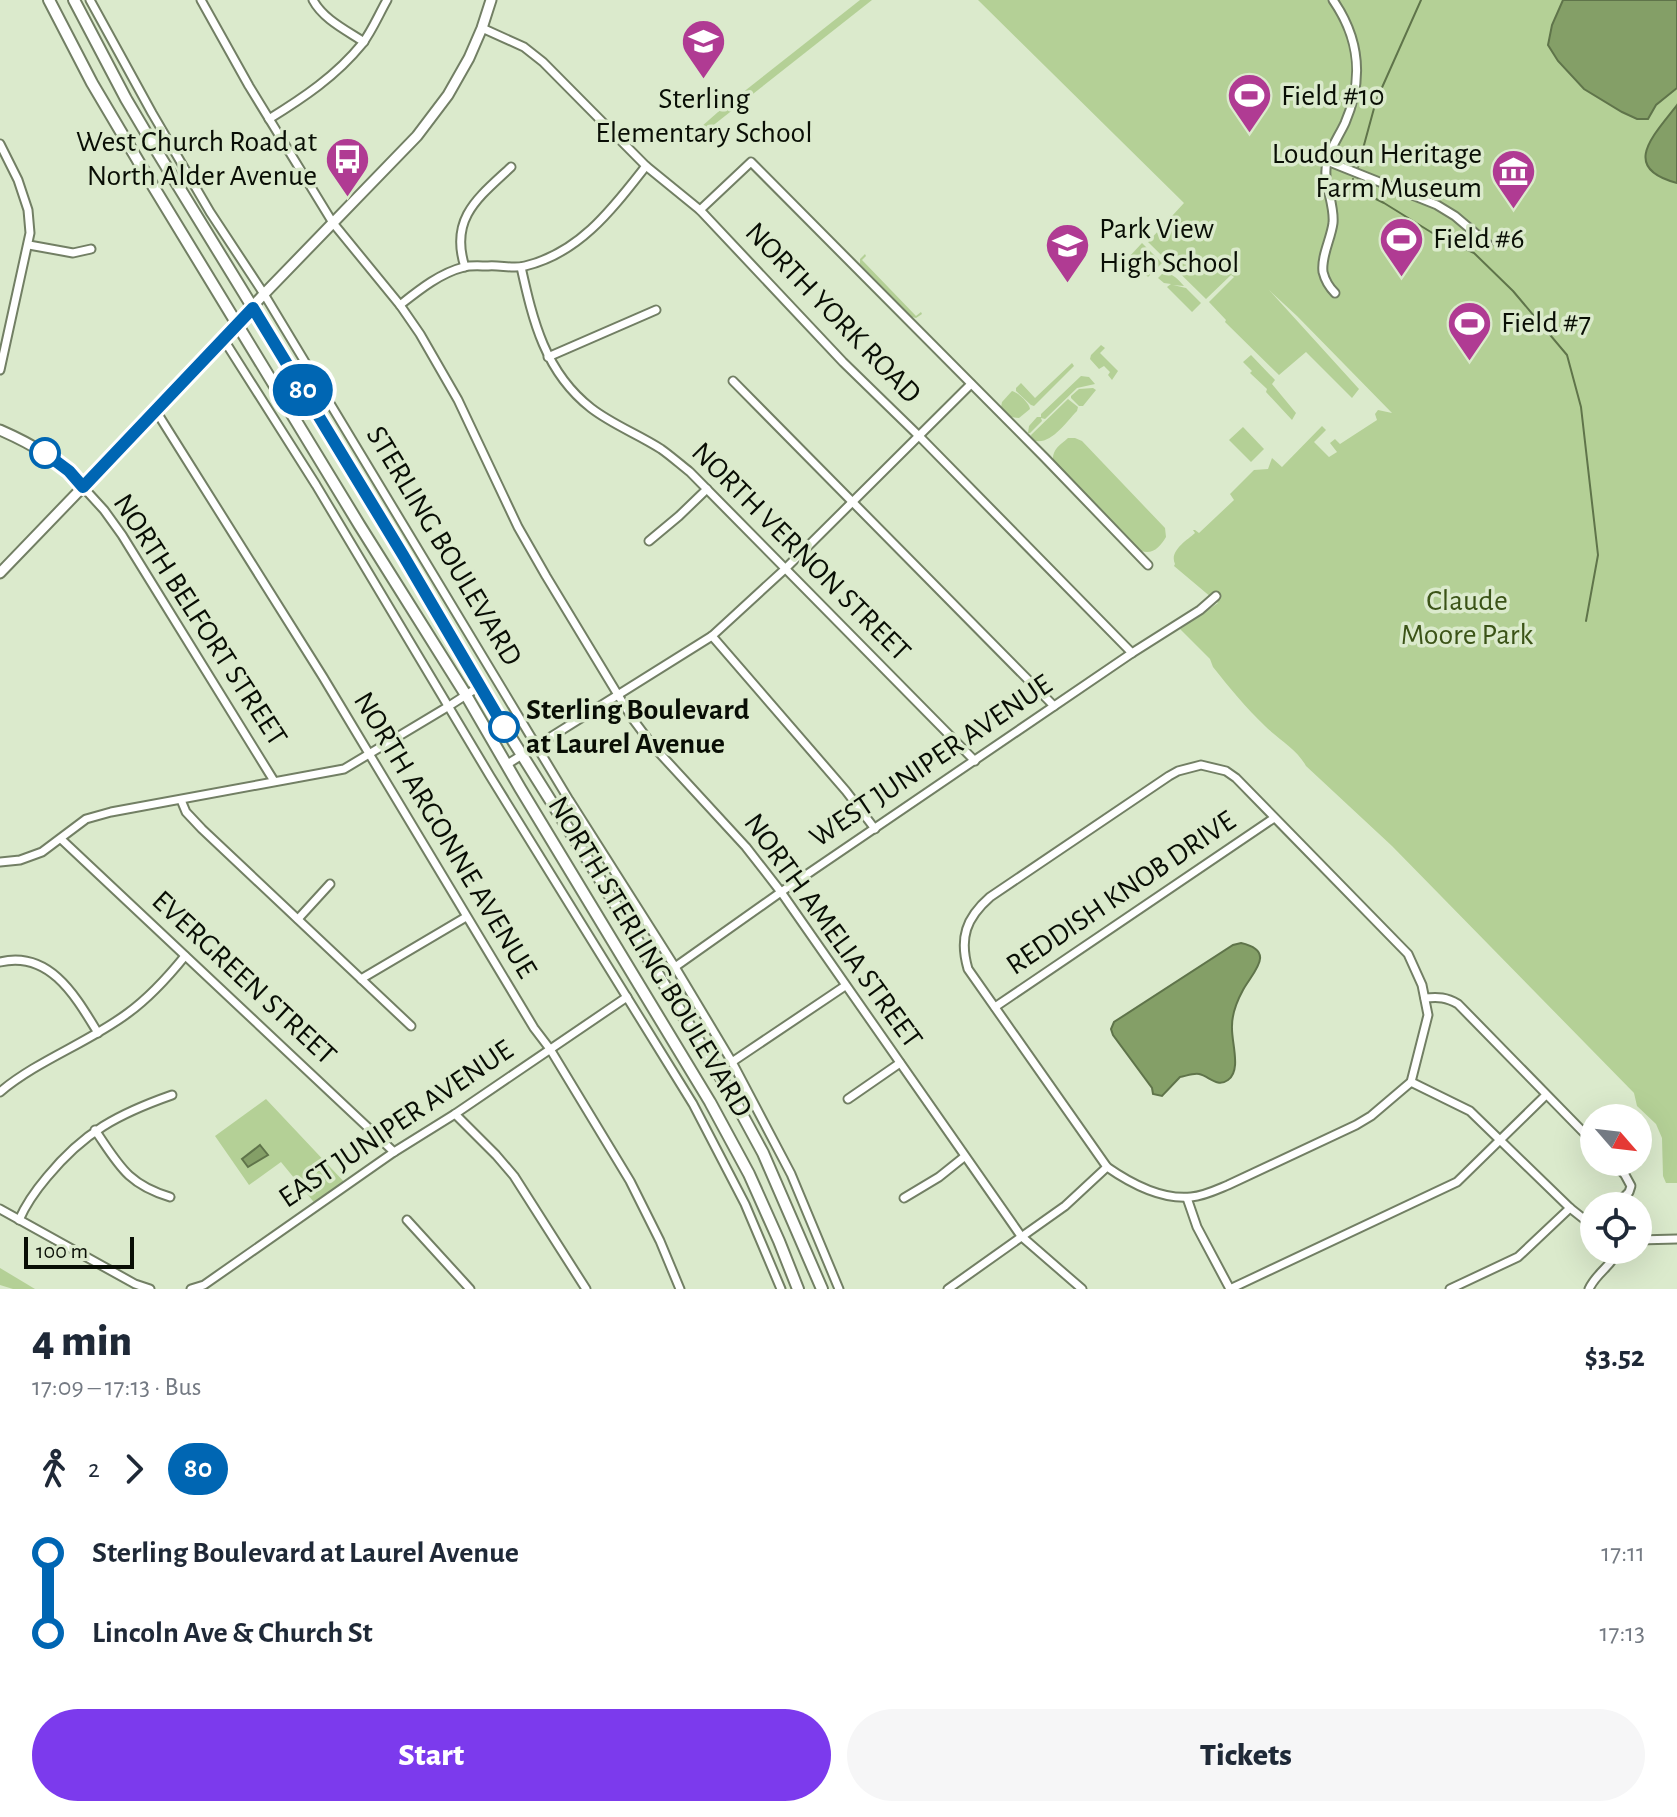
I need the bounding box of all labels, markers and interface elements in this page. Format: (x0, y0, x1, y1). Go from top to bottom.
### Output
school or university icon: Sterling Elementary School (680, 17, 728, 80)
sports icon: Field #10 (1226, 72, 1274, 135)
place label: Field #10 (1281, 81, 1385, 111)
place label: Sterling Elementary School (595, 84, 813, 148)
place label: West Church Road at North Alder Avenue (76, 127, 317, 191)
bus stop icon: West Church Road at North Alder Avenue (324, 135, 372, 198)
place label: Loudoun Heritage Farm Museum (1272, 139, 1482, 203)
museum icon: Loudoun Heritage Farm Museum (1489, 147, 1537, 210)
place label: Park View High School (1099, 214, 1240, 278)
sports icon: Field #6 (1378, 215, 1426, 278)
street label: NORTH YORK ROAD (739, 217, 927, 409)
school or university icon: Park View High School (1044, 222, 1092, 285)
place label: Field #6 (1433, 224, 1525, 254)
sports icon: Field #7 (1446, 299, 1494, 362)
place label: Field #7 (1501, 308, 1591, 338)
line badge: 80 (267, 364, 339, 416)
text: 80 (289, 376, 317, 404)
street label: STERLING BOULEVARD (361, 421, 527, 671)
street label: NORTH VERNON STREET (686, 437, 916, 667)
unlabelled marker (30, 438, 60, 468)
street label: NORTH BELFORT STREET (107, 489, 293, 752)
park label: Claude Moore Park (1401, 586, 1534, 650)
street label: WEST JUNIPER AVENUE (805, 669, 1057, 853)
street label: NORTH ARGONNE AVENUE (348, 687, 542, 983)
place label: Sterling Boulevard at Laurel Avenue (526, 695, 750, 759)
marker: Sterling Boulevard at Laurel Avenue (489, 712, 519, 742)
street label: NORTH STERLING BOULEVARD (542, 791, 758, 1123)
street label: REDDISH KNOB DRIVE (1001, 805, 1241, 981)
street label: NORTH AMELIA STREET (738, 808, 928, 1054)
street label: EVERGREEN STREET (146, 885, 342, 1071)
street label: EAST JUNIPER AVENUE (274, 1035, 518, 1213)
north arrow (1580, 1104, 1652, 1176)
map controls (1580, 1104, 1652, 1264)
button: locate (1580, 1192, 1652, 1264)
scale bar (24, 1233, 134, 1269)
text: 100 m (36, 1240, 88, 1262)
text: 4 min (32, 1320, 132, 1364)
text: $3.52 (1585, 1342, 1645, 1372)
text: 17:09 – 17:13 · Bus (32, 1374, 201, 1400)
icon: walk (32, 1447, 76, 1491)
icon: forward (112, 1447, 156, 1491)
text: 80 (184, 1455, 212, 1483)
text: 2 (88, 1456, 100, 1482)
text: Sterling Boulevard at Laurel Avenue (92, 1538, 519, 1568)
text: 17:11 (1601, 1540, 1645, 1566)
text: Lincoln Ave & Church St (92, 1618, 373, 1648)
text: 17:13 (1600, 1620, 1645, 1646)
button: Start (32, 1709, 831, 1801)
button: Tickets (847, 1709, 1645, 1801)

